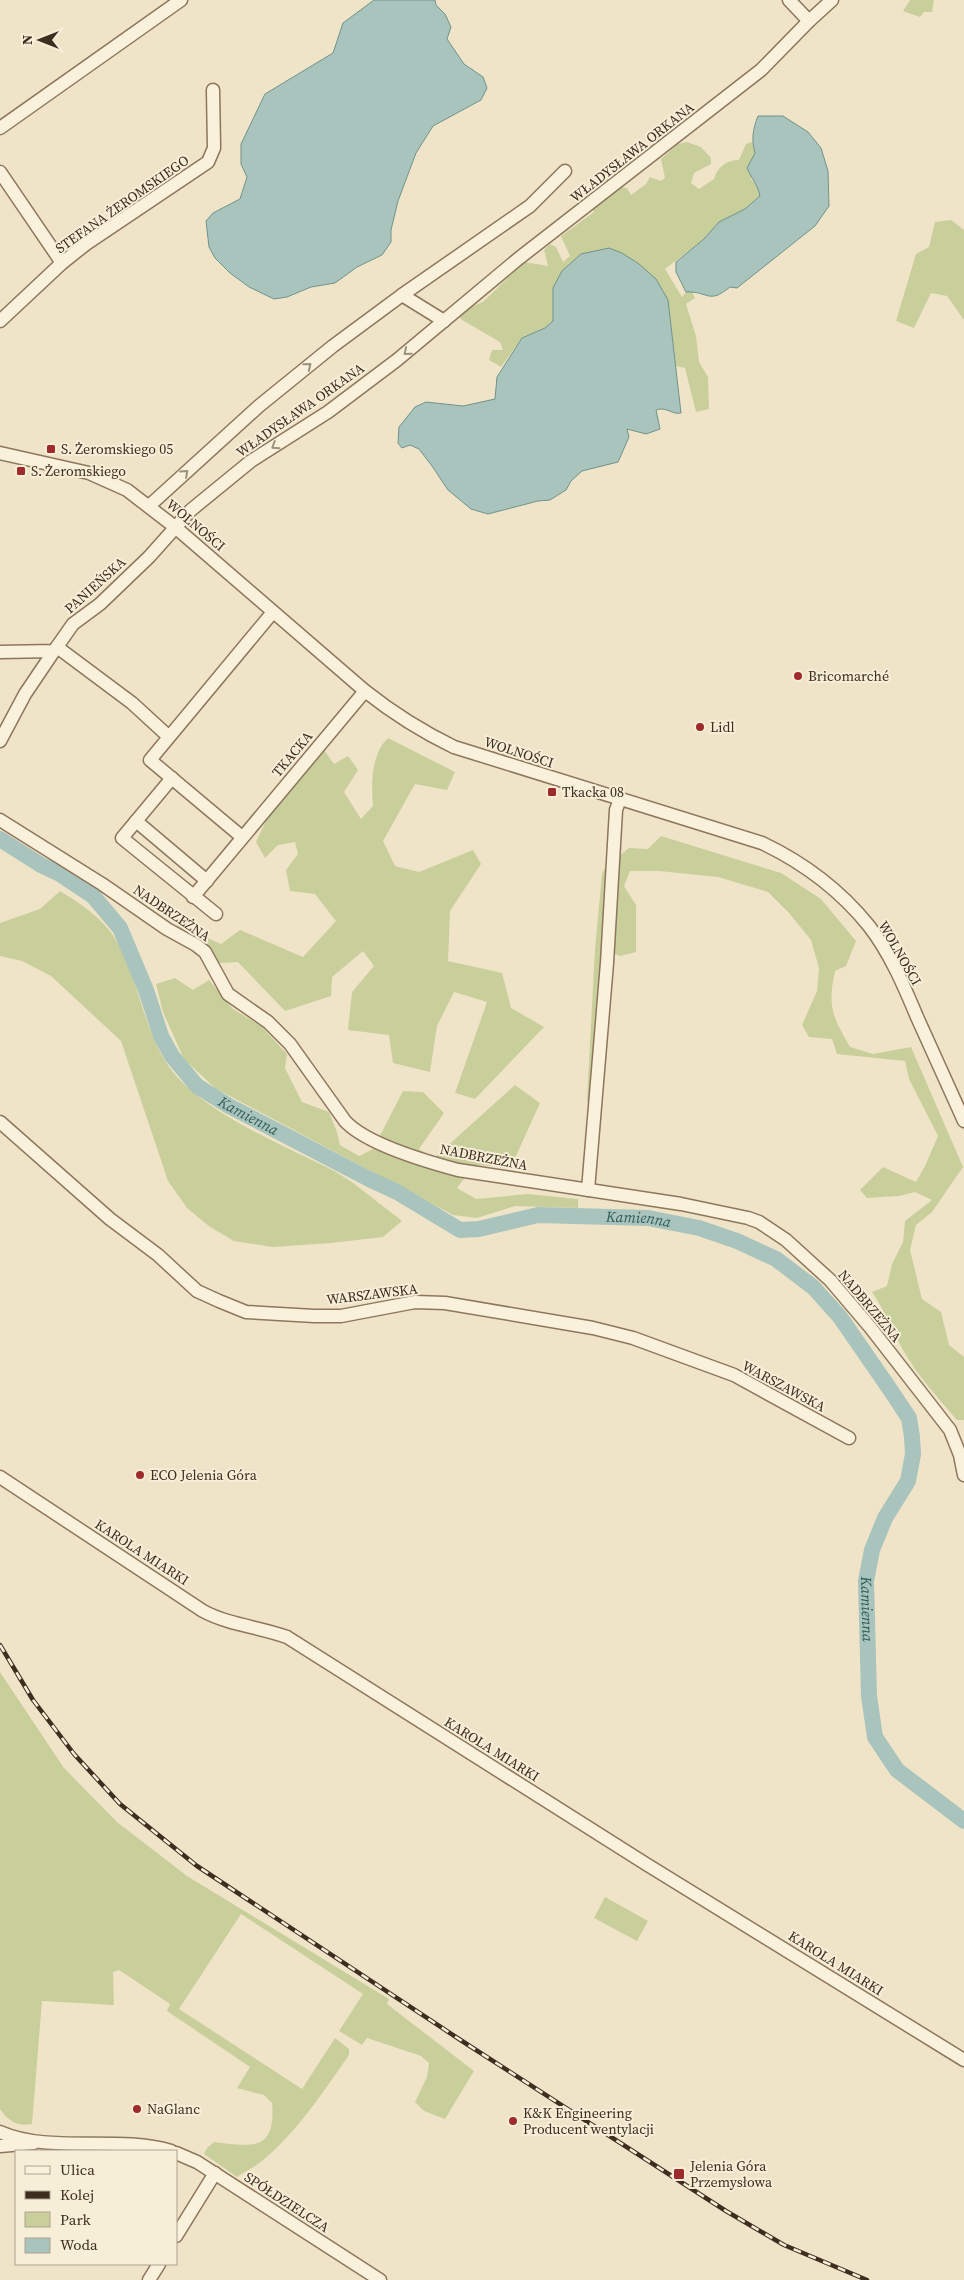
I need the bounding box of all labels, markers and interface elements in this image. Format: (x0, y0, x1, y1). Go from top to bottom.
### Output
north arrow (15, 15, 65, 65)
text: N (17, 35, 37, 45)
street label: WŁADYSŁAWA ORKANA (566, 97, 699, 207)
street label: STEFANA ŻEROMSKIEGO (51, 150, 193, 258)
one-way arrow (404, 346, 413, 354)
street label: WŁADYSŁAWA ORKANA (232, 358, 369, 462)
one-way arrow (302, 364, 311, 372)
place label: S. Żeromskiego 05 (61, 439, 173, 459)
one-way arrow (271, 440, 280, 449)
marker: S. Żeromskiego 05 (45, 443, 57, 455)
place label: S. Żeromskiego (31, 461, 126, 481)
marker: S. Żeromskiego (15, 465, 27, 477)
one-way arrow (180, 470, 189, 479)
street label: WOLNOŚCI (162, 494, 230, 556)
street label: PANIEŃSKA (60, 552, 131, 618)
place label: Bricomarché (808, 666, 889, 686)
marker: Bricomarché (792, 670, 804, 682)
place label: Lidl (710, 717, 735, 737)
marker: Lidl (694, 721, 706, 733)
street label: TKACKA (267, 726, 318, 781)
street label: WOLNOŚCI (482, 731, 556, 773)
place label: Tkacka 08 (562, 782, 624, 802)
marker: Tkacka 08 (546, 786, 558, 798)
street label: NADBRZEŻNA (130, 880, 215, 947)
street label: WOLNOŚCI (873, 917, 927, 989)
water label: Kamienna (214, 1090, 282, 1140)
street label: NADBRZEŻNA (438, 1139, 530, 1175)
water label: Kamienna (605, 1206, 673, 1232)
street label: NADBRZEŻNA (834, 1265, 907, 1347)
street label: WARSZAWSKA (325, 1278, 420, 1310)
street label: WARSZAWSKA (739, 1356, 830, 1417)
place label: ECO Jelenia Góra (150, 1465, 258, 1485)
marker: ECO Jelenia Góra (134, 1469, 146, 1481)
street label: KAROLA MIARKI (91, 1514, 193, 1590)
water label: Kamienna (856, 1575, 879, 1642)
street label: KAROLA MIARKI (441, 1712, 543, 1786)
street label: KAROLA MIARKI (785, 1926, 887, 2000)
place label: NaGlanc (147, 2099, 200, 2119)
marker: NaGlanc (131, 2103, 143, 2115)
place label: K&K Engineering Producent wentylacji (523, 2103, 654, 2139)
marker: K&K Engineering Producent wentylacji (507, 2115, 519, 2127)
legend (15, 2150, 178, 2265)
place label: Jelenia Góra Przemysłowa (689, 2156, 773, 2192)
text: Ulica (60, 2159, 95, 2180)
street label: SPÓŁDZIELCZA (240, 2167, 334, 2237)
marker: Jelenia Góra Przemysłowa (672, 2167, 686, 2181)
text: Kolej (60, 2184, 94, 2205)
text: Park (60, 2209, 92, 2230)
text: Woda (60, 2234, 98, 2255)

